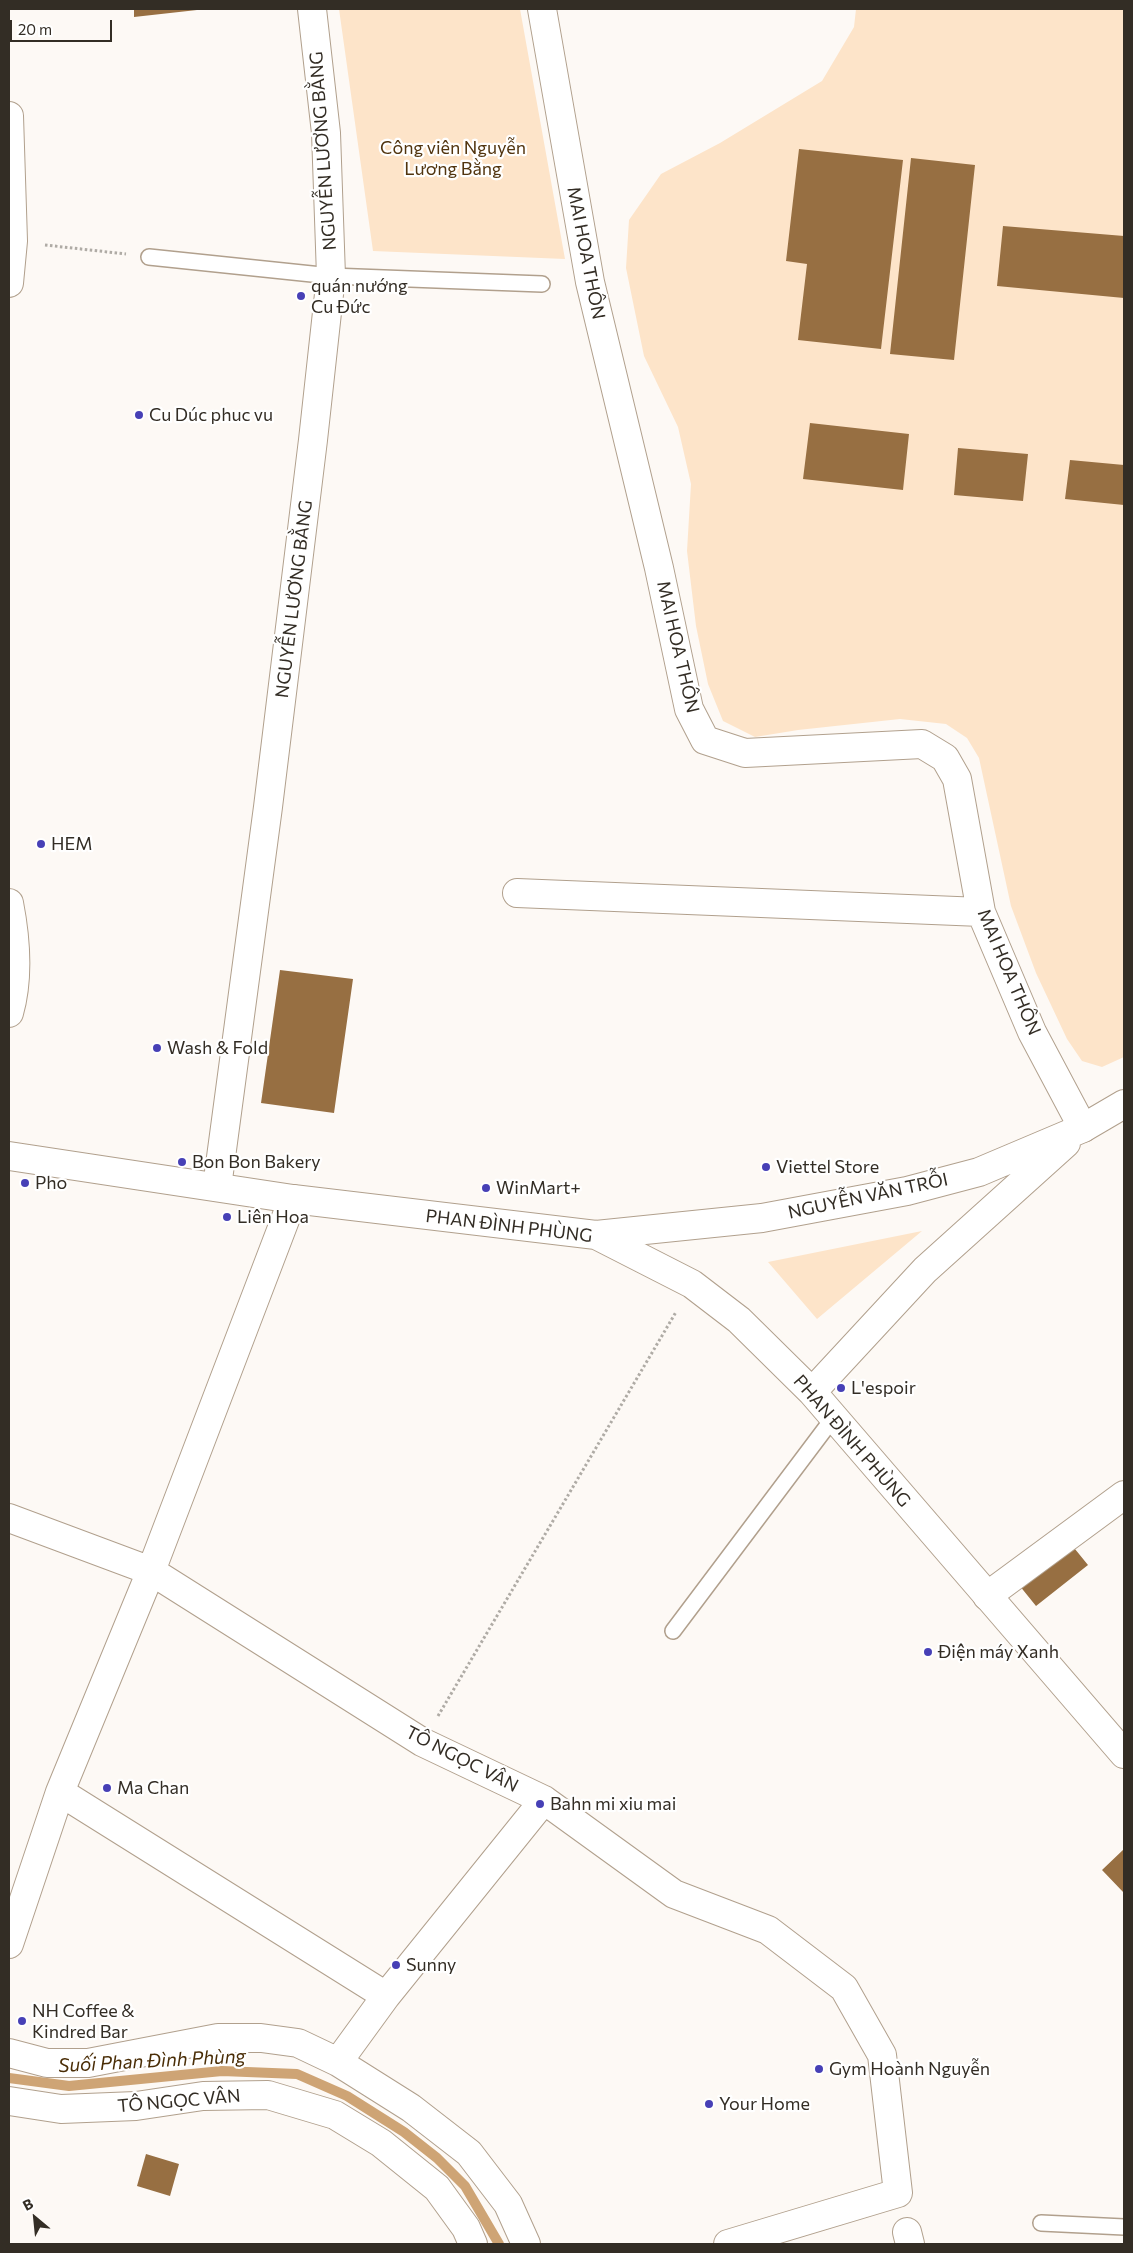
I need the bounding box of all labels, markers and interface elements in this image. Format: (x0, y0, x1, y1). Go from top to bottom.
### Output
scale bar (12, 10, 115, 42)
text: 20 m (18, 20, 52, 38)
street label: NGUYỄN LƯƠNG BẰNG (305, 51, 341, 251)
park label: Công viên Nguyễn Lương Bằng (380, 137, 526, 180)
street label: MAI HOA THÔN (563, 185, 609, 321)
place label: quán nướng Cu Đức (311, 275, 408, 318)
marker: quán nướng Cu Đức (295, 290, 307, 302)
place label: Cu Dúc phuc vu (149, 404, 273, 426)
marker: Cu Dúc phuc vu (133, 409, 145, 421)
street label: NGUYỄN LƯƠNG BẰNG (271, 499, 317, 699)
street label: MAI HOA THÔN (652, 579, 704, 715)
place label: HEM (51, 833, 92, 855)
marker: HEM (35, 838, 47, 850)
street label: MAI HOA THÔN (973, 906, 1045, 1038)
place label: Wash & Fold (167, 1037, 268, 1059)
marker: Wash & Fold (151, 1042, 163, 1054)
place label: Bon Bon Bakery (192, 1151, 321, 1173)
marker: Bon Bon Bakery (176, 1156, 188, 1168)
place label: Viettel Store (776, 1156, 879, 1178)
marker: Viettel Store (760, 1161, 772, 1173)
street label: NGUYỄN VĂN TRỖI (786, 1169, 950, 1223)
place label: Pho (35, 1172, 67, 1194)
marker: Pho (19, 1177, 31, 1189)
place label: WinMart+ (496, 1177, 581, 1199)
marker: WinMart+ (480, 1182, 492, 1194)
street label: PHAN ĐÌNH PHÙNG (424, 1205, 594, 1247)
place label: Liên Hoa (237, 1206, 309, 1228)
marker: Liên Hoa (221, 1211, 233, 1223)
street label: PHAN ĐÌNH PHÙNG (789, 1371, 915, 1511)
place label: L'espoir (851, 1377, 916, 1399)
marker: L'espoir (835, 1382, 847, 1394)
place label: Điện máy Xanh (938, 1641, 1059, 1663)
marker: Điện máy Xanh (922, 1646, 934, 1658)
street label: TÔ NGỌC VÂN (402, 1721, 522, 1797)
place label: Ma Chan (117, 1777, 189, 1799)
marker: Ma Chan (101, 1782, 113, 1794)
place label: Bahn mi xiu mai (550, 1793, 676, 1815)
marker: Bahn mi xiu mai (534, 1798, 546, 1810)
place label: Sunny (406, 1954, 456, 1976)
marker: Sunny (390, 1959, 402, 1971)
place label: NH Coffee & Kindred Bar (32, 2000, 134, 2042)
marker: NH Coffee & Kindred Bar (16, 2015, 28, 2027)
water label: Suối Phan Đình Phùng (58, 2045, 246, 2077)
place label: Gym Hoành Nguyễn (829, 2058, 990, 2080)
marker: Gym Hoành Nguyễn (813, 2063, 825, 2075)
street label: TÔ NGỌC VÂN (117, 2085, 241, 2117)
place label: Your Home (719, 2093, 810, 2115)
marker: Your Home (703, 2098, 715, 2110)
north arrow (10, 2193, 60, 2243)
text: B (20, 2195, 36, 2214)

